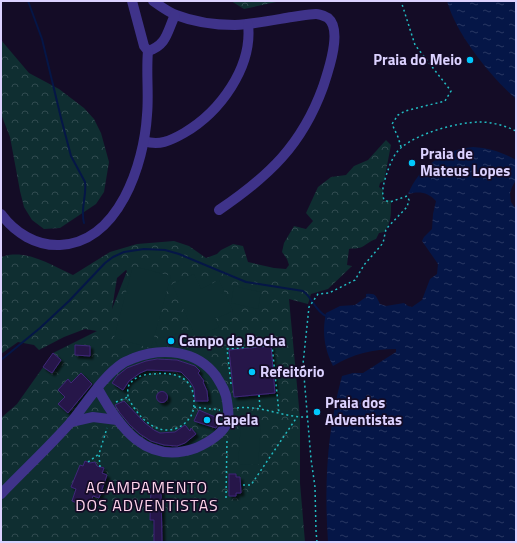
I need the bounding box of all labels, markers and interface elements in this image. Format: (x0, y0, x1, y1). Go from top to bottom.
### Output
place label: Praia do Meio (373, 48, 462, 71)
marker: Praia do Meio (465, 55, 475, 65)
place label: Praia de Mateus Lopes (420, 142, 510, 182)
marker: Praia de Mateus Lopes (407, 158, 417, 168)
place label: Campo de Bocha (179, 329, 286, 352)
marker: Campo de Bocha (166, 336, 176, 346)
place label: Refeitório (260, 360, 325, 383)
marker: Refeitório (247, 367, 257, 377)
place label: Praia dos Adventistas (325, 391, 402, 431)
marker: Praia dos Adventistas (312, 407, 322, 417)
place label: Capela (215, 408, 259, 431)
marker: Capela (202, 415, 212, 425)
district label: ACAMPAMENTO DOS ADVENTISTAS (75, 475, 219, 517)

